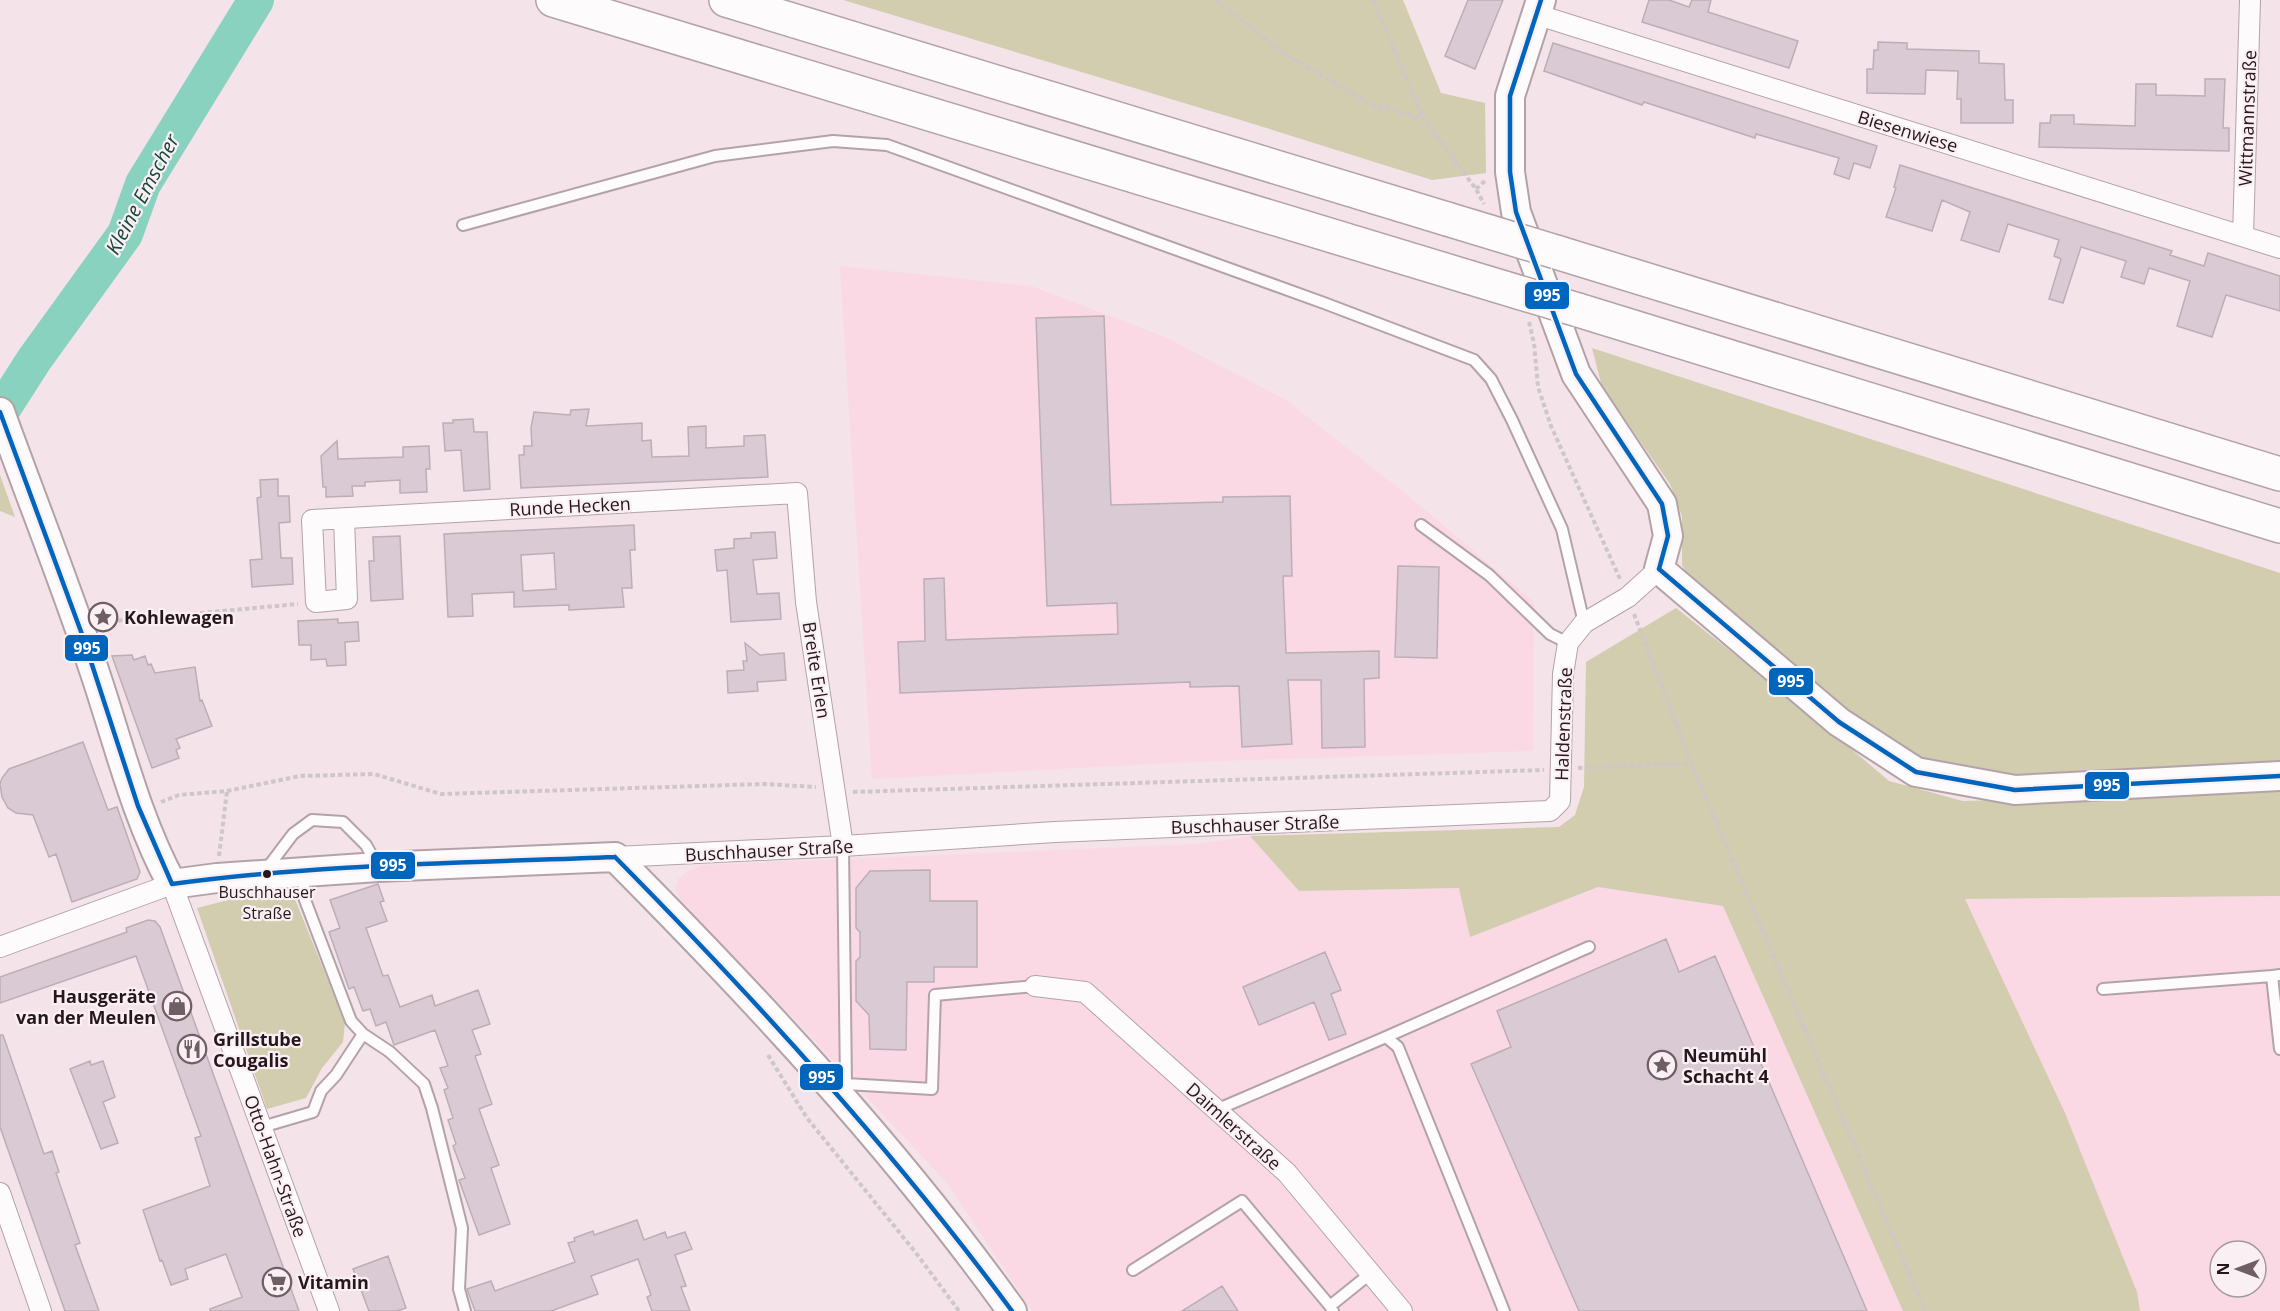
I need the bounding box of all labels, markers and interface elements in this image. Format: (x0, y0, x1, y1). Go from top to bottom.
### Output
street label: Wittmannstraße (2233, 49, 2261, 187)
street label: Biesenwiese (1855, 104, 1961, 158)
water label: Kleine Emscher (99, 128, 186, 259)
line badge: 995 (1524, 281, 1570, 310)
text: 995 (1533, 284, 1561, 306)
street label: Runde Hecken (509, 491, 631, 521)
place icon: Kohlewagen (87, 601, 119, 633)
place label: Kohlewagen (124, 605, 234, 629)
street label: Breite Erlen (797, 620, 837, 720)
line badge: 995 (64, 634, 109, 662)
text: 995 (73, 637, 101, 659)
street label: Haldenstraße (1549, 667, 1577, 781)
line badge: 995 (1768, 667, 1814, 696)
text: 995 (1777, 670, 1805, 692)
line badge: 995 (2084, 771, 2130, 800)
text: 995 (2093, 774, 2121, 796)
street label: Buschhauser Straße (1170, 809, 1340, 839)
street label: Buschhauser Straße (684, 834, 854, 866)
line badge: 995 (370, 851, 416, 880)
text: 995 (379, 854, 407, 876)
marker: Buschhauser Straße (261, 868, 273, 880)
place label: Buschhauser Straße (219, 881, 316, 924)
place label: Hausgeräte van der Meulen (16, 984, 156, 1029)
shop icon: Hausgeräte van der Meulen (161, 990, 193, 1022)
place label: Grillstube Cougalis (213, 1027, 301, 1072)
restaurant icon: Grillstube Cougalis (176, 1033, 208, 1065)
place label: Neumühl Schacht 4 (1683, 1043, 1769, 1088)
place icon: Neumühl Schacht 4 (1646, 1049, 1678, 1081)
line badge: 995 (799, 1063, 844, 1091)
text: 995 (808, 1066, 836, 1088)
street label: Daimlerstraße (1181, 1077, 1287, 1175)
street label: Otto-Hahn-Straße (239, 1092, 313, 1240)
north arrow (2208, 1239, 2268, 1299)
text: N (2212, 1262, 2234, 1276)
supermarket icon: Vitamin (261, 1266, 293, 1298)
place label: Vitamin (298, 1270, 369, 1294)

